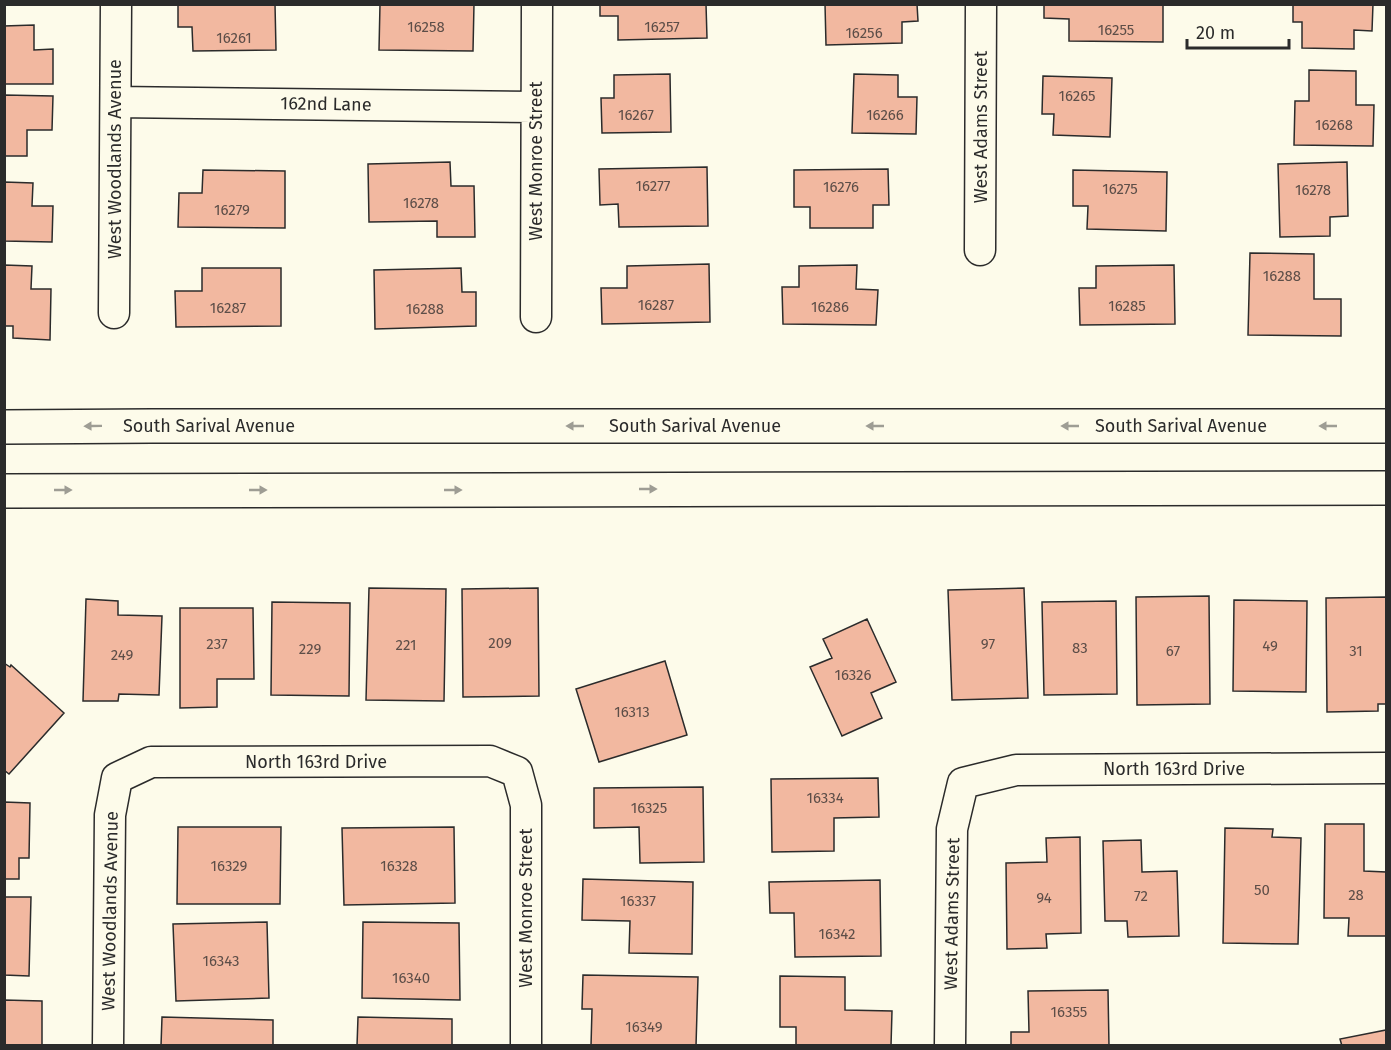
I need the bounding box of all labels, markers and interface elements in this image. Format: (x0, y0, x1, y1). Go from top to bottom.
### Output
scale bar (1187, 12, 1289, 50)
house number: 16258 (407, 18, 445, 36)
house number: 16257 (644, 18, 680, 36)
house number: 16255 (1098, 21, 1134, 39)
text: 20 m (1196, 22, 1235, 44)
house number: 16256 (845, 24, 883, 42)
house number: 16261 (216, 29, 252, 47)
street label: West Adams Street (970, 50, 992, 203)
street label: West Woodlands Avenue (104, 59, 126, 259)
street label: West Monroe Street (525, 81, 547, 241)
house number: 16265 (1058, 87, 1096, 105)
street label: 162nd Lane (280, 92, 372, 116)
house number: 16267 (618, 106, 654, 124)
house number: 16266 (866, 106, 904, 124)
house number: 16268 (1315, 116, 1353, 134)
house number: 16277 (636, 177, 671, 195)
house number: 16276 (823, 178, 859, 196)
house number: 16275 (1102, 180, 1138, 198)
house number: 16278 (1295, 181, 1331, 199)
house number: 16278 (403, 194, 439, 212)
house number: 16279 (214, 201, 250, 219)
house number: 16288 (1263, 267, 1301, 285)
house number: 16287 (638, 296, 675, 314)
house number: 16285 (1108, 297, 1146, 315)
house number: 16286 (811, 298, 849, 316)
house number: 16287 (210, 299, 247, 317)
house number: 16288 (406, 300, 444, 318)
street label: South Sarival Avenue (123, 415, 295, 437)
street label: South Sarival Avenue (609, 415, 781, 437)
street label: South Sarival Avenue (1095, 415, 1267, 437)
one-way arrow (84, 421, 103, 431)
one-way arrow (566, 421, 585, 431)
one-way arrow (866, 421, 885, 431)
one-way arrow (1061, 421, 1080, 431)
one-way arrow (1319, 421, 1338, 431)
one-way arrow (638, 484, 657, 494)
one-way arrow (53, 485, 72, 495)
one-way arrow (248, 485, 267, 495)
one-way arrow (443, 485, 462, 495)
house number: 209 (488, 634, 512, 652)
house number: 237 (206, 635, 228, 653)
house number: 97 (981, 635, 995, 653)
house number: 221 (396, 636, 416, 654)
house number: 49 (1262, 637, 1278, 655)
house number: 83 (1072, 639, 1088, 657)
house number: 229 (299, 640, 321, 658)
house number: 67 (1166, 642, 1180, 660)
house number: 31 (1349, 642, 1363, 660)
house number: 249 (111, 646, 133, 664)
house number: 16326 (834, 666, 872, 684)
house number: 16313 (614, 703, 650, 721)
street label: North 163rd Drive (245, 751, 387, 773)
street label: North 163rd Drive (1103, 758, 1245, 780)
house number: 16334 (806, 789, 844, 807)
house number: 16325 (631, 799, 667, 817)
street label: West Woodlands Avenue (97, 811, 123, 1011)
street label: West Monroe Street (515, 828, 537, 988)
street label: West Adams Street (940, 837, 964, 990)
house number: 16329 (211, 857, 248, 875)
house number: 16328 (380, 857, 418, 875)
house number: 50 (1254, 881, 1270, 899)
house number: 28 (1348, 886, 1364, 904)
house number: 72 (1134, 887, 1148, 905)
house number: 94 (1036, 889, 1052, 907)
house number: 16337 (620, 892, 656, 910)
house number: 16342 (819, 925, 855, 943)
house number: 16343 (203, 952, 239, 970)
house number: 16340 (392, 969, 430, 987)
house number: 16355 (1051, 1003, 1087, 1021)
house number: 16349 (625, 1018, 663, 1036)

